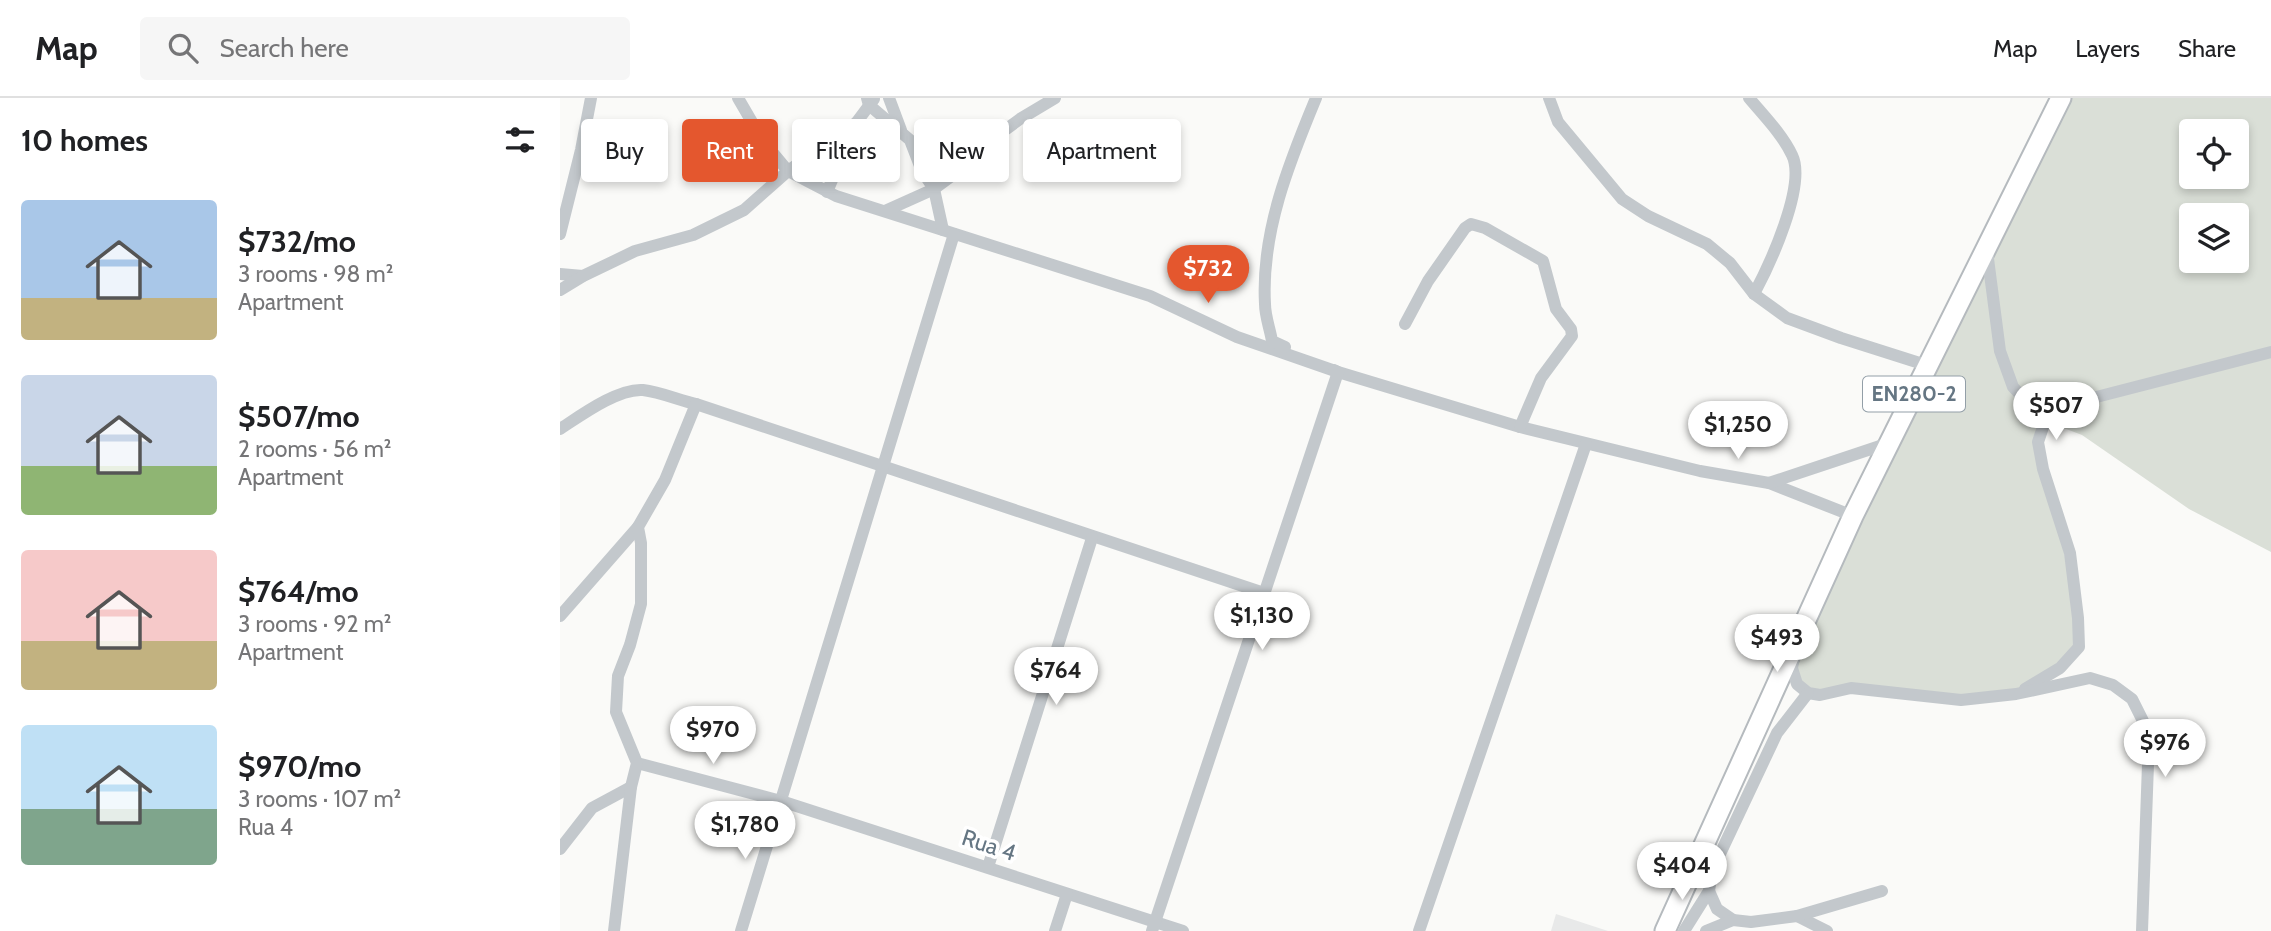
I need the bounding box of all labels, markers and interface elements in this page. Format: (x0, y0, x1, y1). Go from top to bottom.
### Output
search box (140, 17, 630, 80)
text: Map (35, 28, 98, 68)
icon: search (164, 29, 202, 67)
text: Search here (220, 32, 349, 64)
text: Map (1993, 34, 2037, 63)
text: Layers (2075, 34, 2140, 63)
text: Share (2178, 34, 2236, 63)
chip: Buy (581, 119, 668, 182)
chip: Rent (682, 119, 778, 182)
chip: Filters (792, 119, 900, 182)
chip: New (914, 119, 1009, 182)
chip: Apartment (1023, 119, 1181, 182)
map controls (2179, 119, 2249, 273)
button: locate (2179, 119, 2249, 189)
icon: filters (501, 121, 539, 159)
text: 10 homes (21, 122, 148, 159)
button: layers (2179, 203, 2249, 273)
text: $732/mo (238, 223, 356, 260)
icon: home (77, 228, 161, 312)
pin: $732 (1167, 246, 1249, 305)
text: $732 (1183, 254, 1233, 282)
text: 3 rooms · 98 m² (238, 260, 393, 288)
text: Apartment (238, 288, 343, 316)
road number: EN280-2 (1863, 376, 1965, 412)
pin: $507 (2015, 382, 2097, 442)
text: $507 (2029, 391, 2083, 419)
text: $507/mo (238, 398, 360, 435)
pin: $1,250 (1681, 402, 1795, 461)
icon: home (77, 403, 161, 487)
text: $1,250 (1704, 410, 1772, 438)
text: 2 rooms · 56 m² (238, 435, 392, 463)
text: Apartment (238, 463, 343, 491)
text: $764/mo (238, 573, 359, 610)
icon: home (77, 578, 161, 662)
pin: $1,130 (1205, 592, 1319, 652)
text: $1,130 (1230, 601, 1294, 629)
text: 3 rooms · 92 m² (238, 610, 392, 638)
pin: $493 (1736, 614, 1818, 674)
text: $493 (1751, 623, 1803, 651)
text: Apartment (238, 638, 343, 666)
pin: $764 (1015, 648, 1097, 707)
text: $764 (1030, 656, 1082, 684)
pin: $970 (672, 706, 754, 766)
text: $970 (686, 715, 740, 743)
pin: $976 (2124, 720, 2206, 779)
text: $976 (2140, 728, 2190, 756)
text: $970/mo (238, 748, 361, 785)
icon: home (77, 753, 161, 837)
text: 3 rooms · 107 m² (238, 785, 401, 813)
pin: $1,780 (688, 802, 802, 861)
text: $1,780 (710, 810, 780, 838)
text: Rua 4 (238, 813, 293, 841)
street label: Rua 4 (958, 823, 1020, 867)
pin: $404 (1641, 842, 1723, 902)
text: $404 (1653, 851, 1711, 879)

